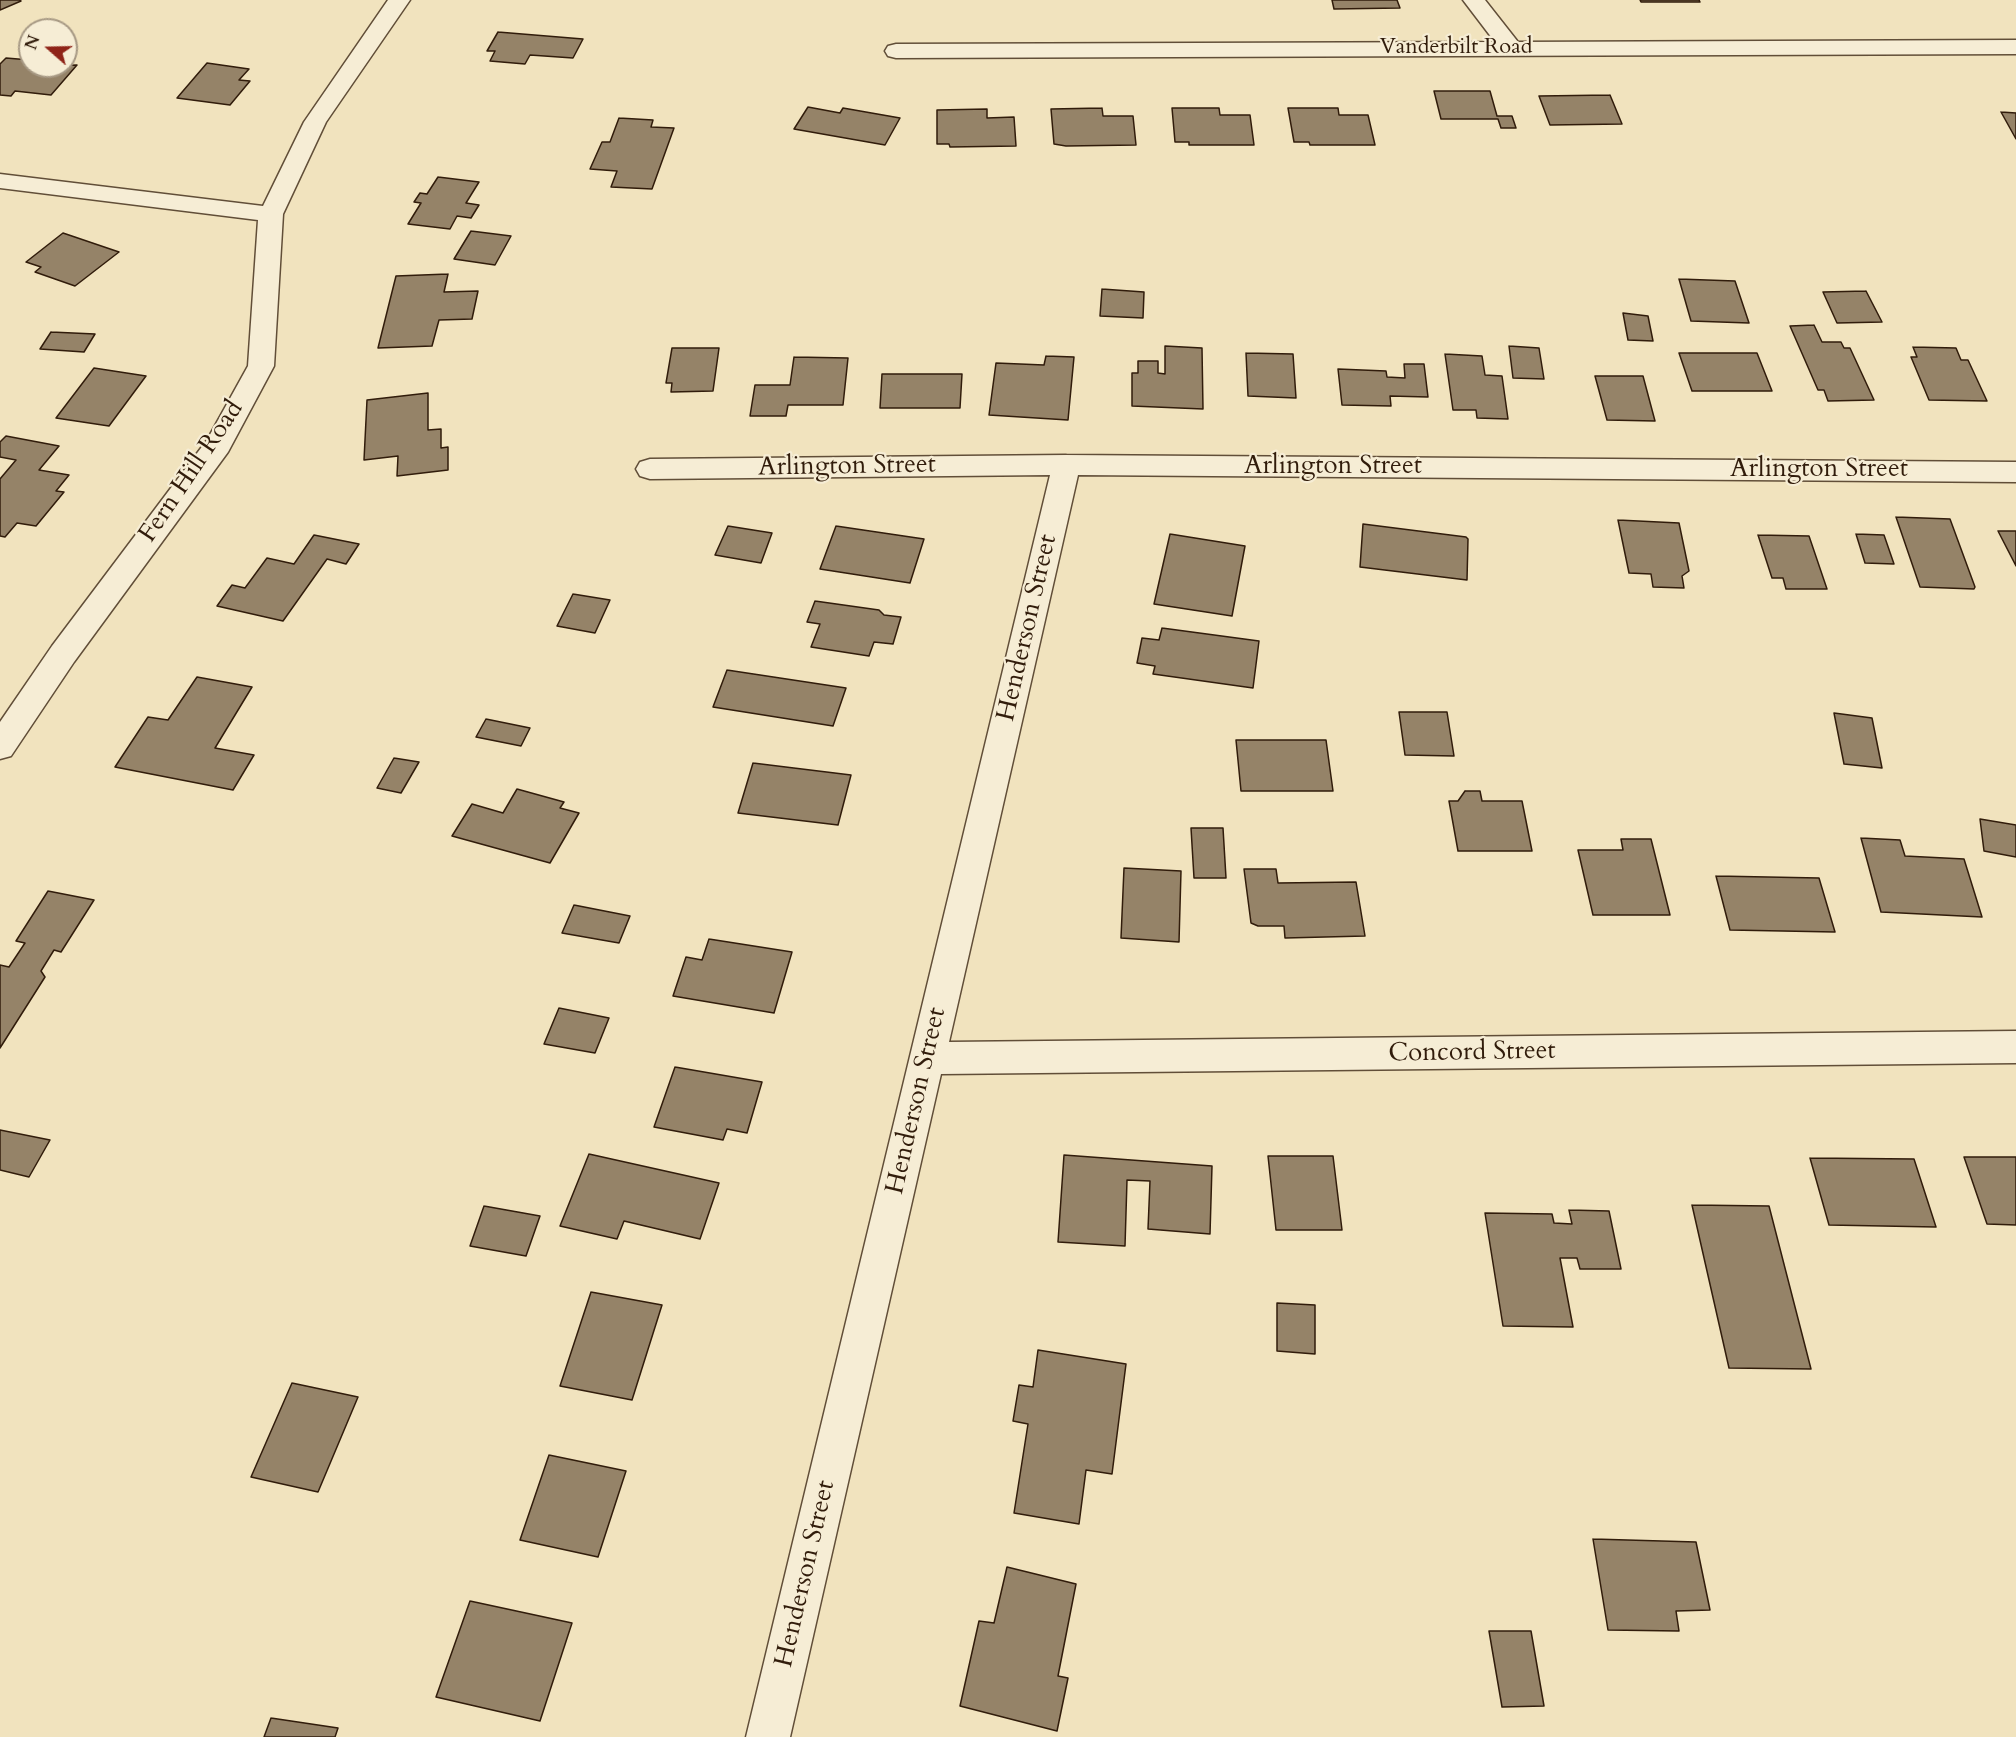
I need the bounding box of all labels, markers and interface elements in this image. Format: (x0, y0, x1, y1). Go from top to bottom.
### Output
north arrow (18, 18, 78, 78)
text: N (20, 32, 46, 53)
street label: Vanderbilt Road (1380, 35, 1532, 61)
street label: Fern Hill Road (133, 395, 251, 549)
street label: Arlington Street (758, 450, 936, 484)
street label: Arlington Street (1244, 451, 1422, 483)
street label: Arlington Street (1730, 454, 1908, 486)
street label: Henderson Street (991, 532, 1065, 724)
street label: Henderson Street (880, 1005, 954, 1197)
street label: Concord Street (1388, 1036, 1556, 1070)
street label: Henderson Street (769, 1478, 843, 1670)

